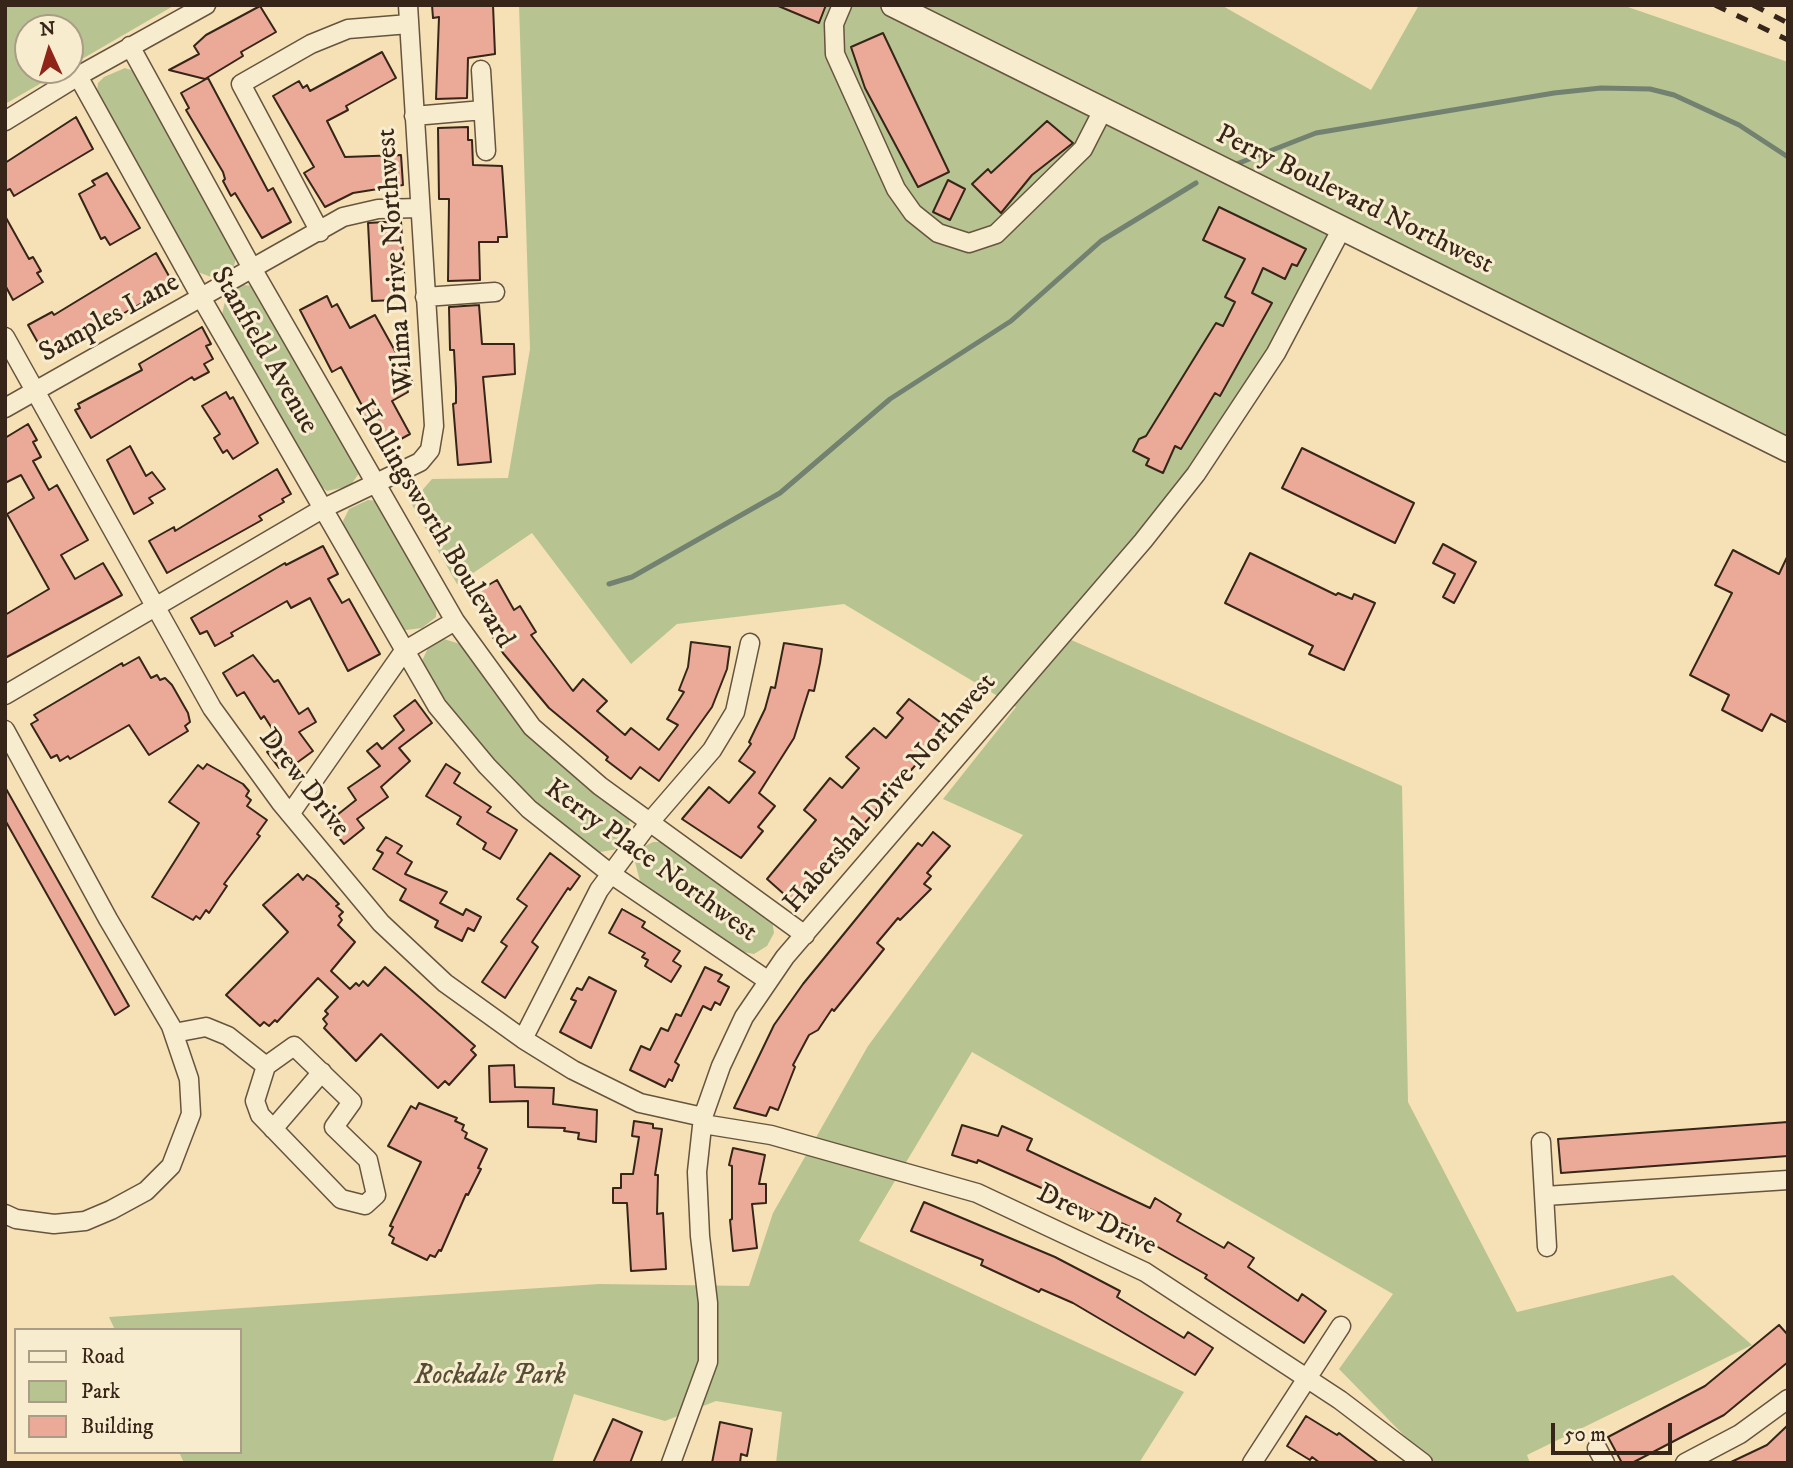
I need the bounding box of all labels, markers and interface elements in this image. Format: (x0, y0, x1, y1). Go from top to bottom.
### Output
north arrow (14, 14, 84, 84)
text: N (39, 18, 56, 42)
street label: Perry Boulevard Northwest (1210, 119, 1498, 283)
street label: Wilma Drive Northwest (371, 127, 423, 395)
street label: Stanfield Avenue (202, 262, 324, 440)
street label: Samples Lane (34, 267, 186, 371)
street label: Hollingsworth Boulevard (346, 395, 520, 655)
street label: Habershal Drive Northwest (778, 667, 1004, 921)
street label: Drew Drive (250, 723, 356, 845)
street label: Kerry Place Northwest (537, 774, 763, 950)
street label: Drew Drive (1031, 1178, 1161, 1264)
legend (14, 1328, 242, 1454)
text: Road (81, 1344, 125, 1370)
park label: Rockdale Park (414, 1360, 566, 1394)
text: Park (81, 1379, 120, 1405)
scale bar (1555, 1408, 1676, 1452)
text: Building (81, 1414, 153, 1440)
text: 50 m (1564, 1422, 1606, 1448)

